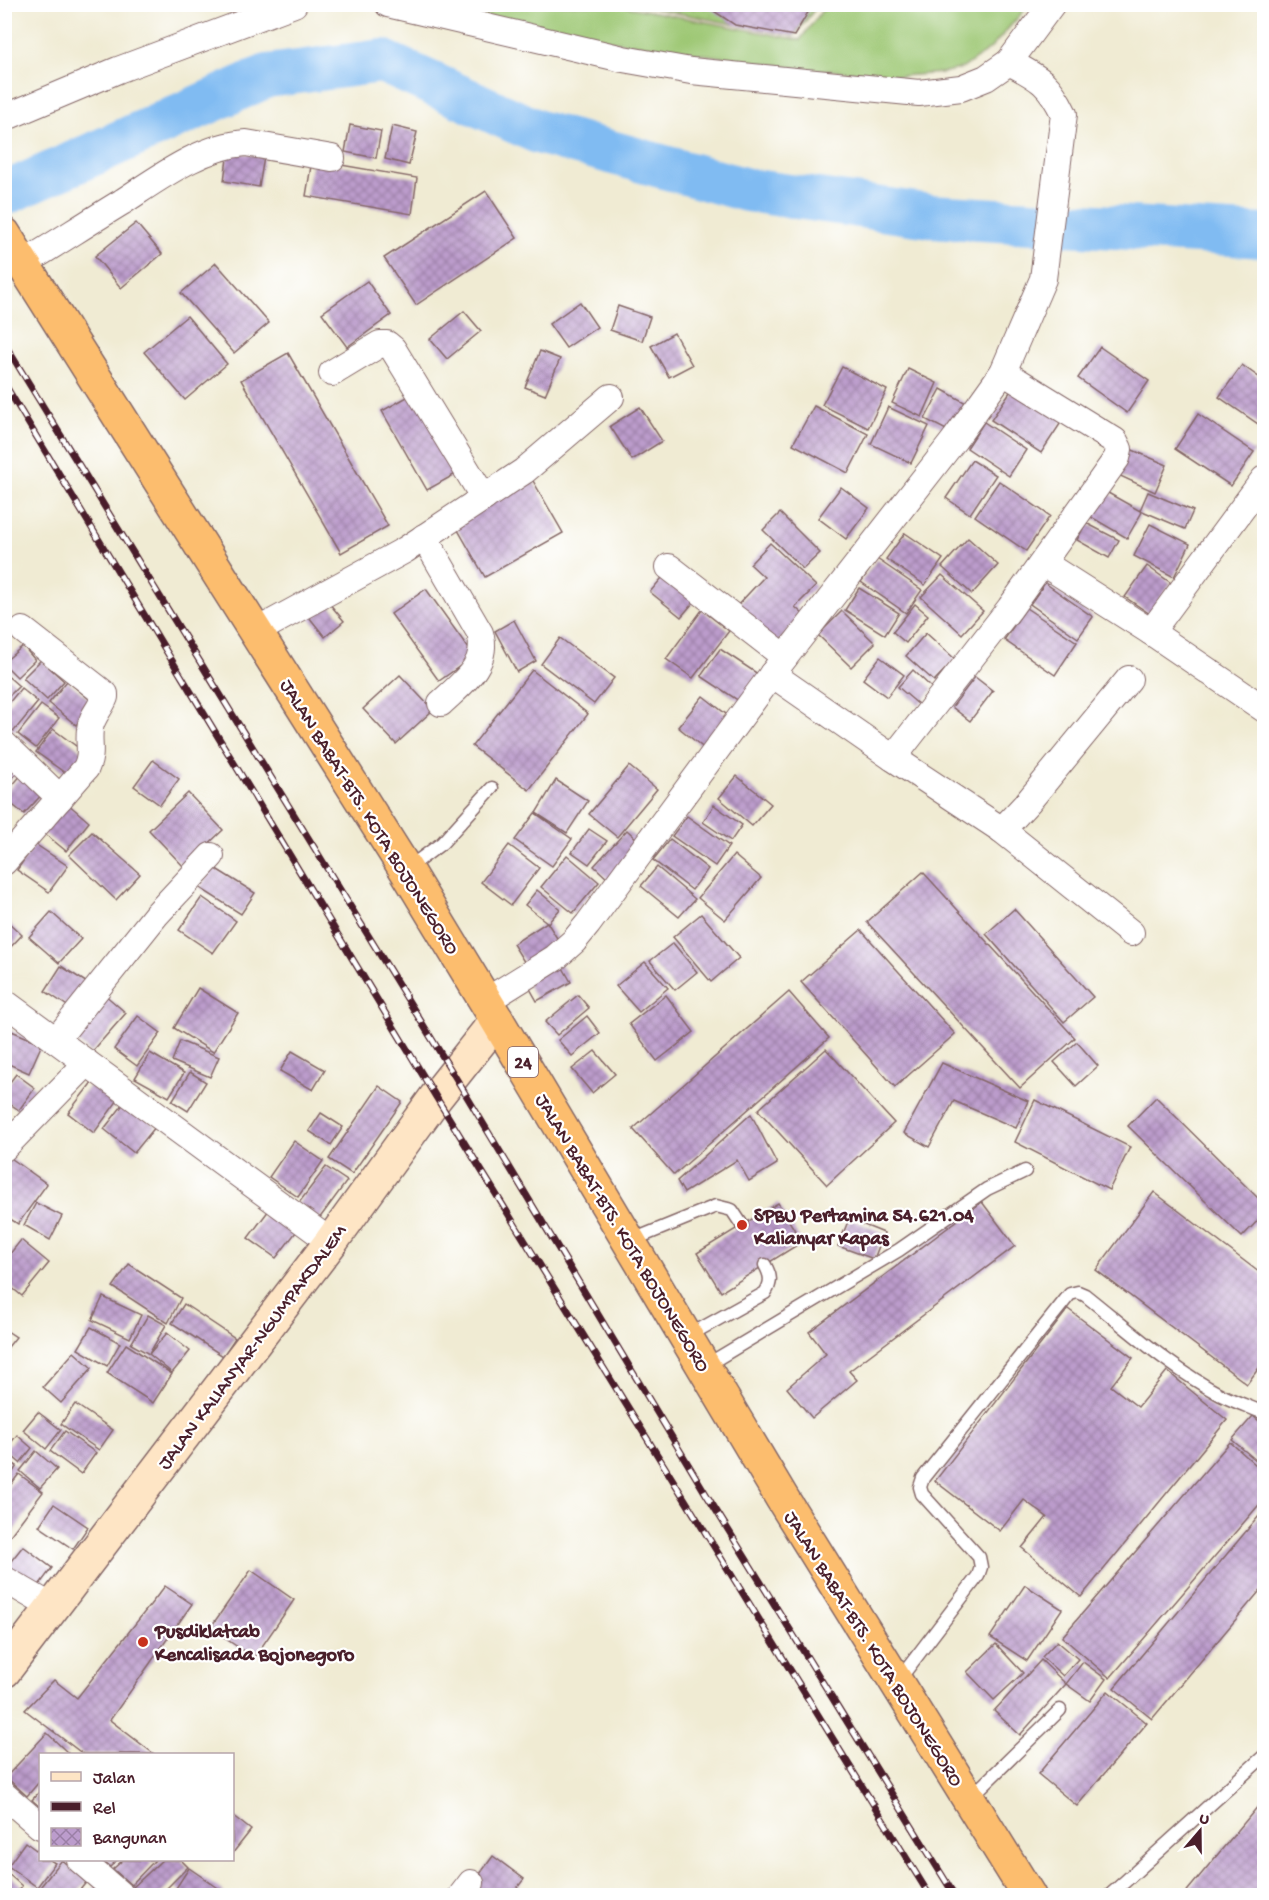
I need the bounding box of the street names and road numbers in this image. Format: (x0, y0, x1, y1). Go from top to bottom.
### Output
street label: JALAN BABAT-BTS. KOTA BOJONEGORO (273, 676, 463, 960)
road number: 24 (508, 1047, 538, 1077)
street label: JALAN BABAT-BTS. KOTA BOJONEGORO (529, 1091, 713, 1377)
street label: JALAN KALIANYAR-NGUMPAKDALEM (154, 1221, 353, 1475)
street label: JALAN BABAT-BTS. KOTA BOJONEGORO (777, 1508, 967, 1792)

